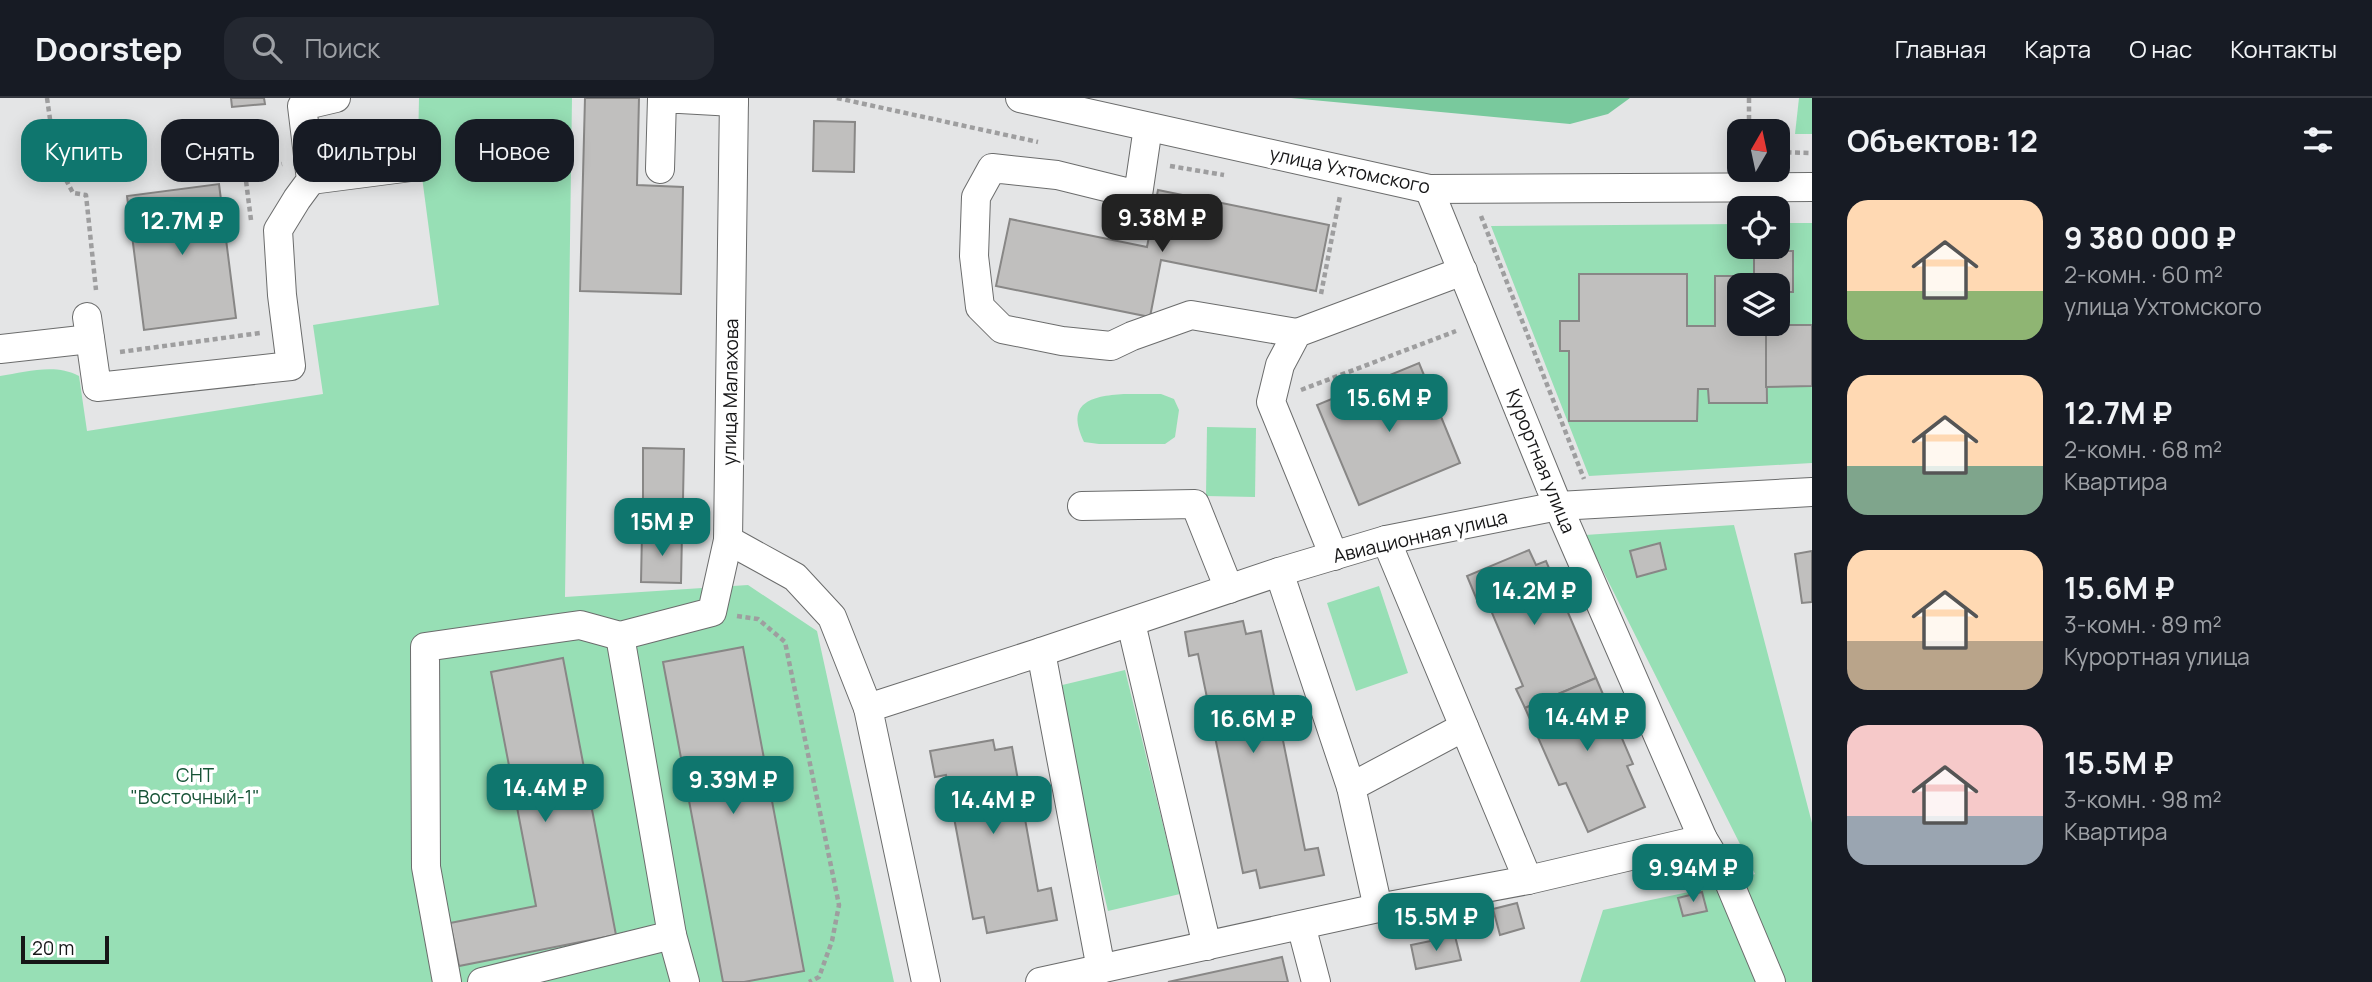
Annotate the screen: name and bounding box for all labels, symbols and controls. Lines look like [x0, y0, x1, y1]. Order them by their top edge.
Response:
search box [224, 17, 714, 80]
text: Doorstep [35, 26, 182, 71]
icon: search [248, 29, 286, 67]
text: Поиск [304, 30, 380, 66]
text: Главная [1895, 32, 1986, 65]
text: Карта [2024, 32, 2091, 65]
text: О нас [2129, 32, 2192, 65]
text: Контакты [2230, 32, 2337, 65]
chip: Купить [21, 119, 147, 182]
chip: Снять [161, 119, 279, 182]
chip: Фильтры [293, 119, 441, 182]
chip: Новое [455, 119, 574, 182]
north arrow [1727, 119, 1790, 182]
map controls [1727, 119, 1790, 336]
text: Объектов: 12 [1847, 120, 2038, 161]
icon: filters [2299, 121, 2337, 159]
street label: улица Ухтомского [1267, 140, 1433, 200]
pin: 9.38M ₽ [1097, 194, 1227, 254]
button: locate [1727, 196, 1790, 259]
pin: 12.7M ₽ [117, 198, 247, 257]
text: 9.38M ₽ [1118, 201, 1206, 233]
text: 12.7M ₽ [140, 204, 224, 236]
text: 9 380 000 ₽ [2064, 217, 2236, 258]
icon: home [1903, 228, 1987, 312]
text: 2-комн. · 60 m² [2064, 258, 2223, 290]
button: layers [1727, 273, 1790, 336]
text: улица Ухтомского [2064, 290, 2262, 322]
street label: улица Малахова [716, 318, 744, 466]
pin: 15.6M ₽ [1324, 374, 1454, 434]
text: 15.6M ₽ [1347, 381, 1431, 413]
street label: Курортная улица [1500, 385, 1582, 537]
text: 12.7M ₽ [2064, 392, 2172, 433]
icon: home [1903, 403, 1987, 487]
text: 2-комн. · 68 m² [2064, 433, 2222, 465]
text: Квартира [2064, 465, 2168, 497]
pin: 15M ₽ [613, 498, 711, 558]
street label: Авиационная улица [1330, 503, 1510, 569]
text: 15M ₽ [630, 505, 694, 537]
text: 15.6M ₽ [2064, 567, 2175, 608]
pin: 14.2M ₽ [1469, 568, 1599, 627]
text: 14.2M ₽ [1492, 574, 1576, 606]
icon: home [1903, 578, 1987, 662]
text: 3-комн. · 89 m² [2064, 608, 2222, 640]
text: Курортная улица [2064, 640, 2250, 672]
pin: 14.4M ₽ [1522, 694, 1652, 753]
pin: 16.6M ₽ [1188, 696, 1318, 755]
text: 14.4M ₽ [1545, 700, 1629, 732]
text: 16.6M ₽ [1210, 702, 1296, 734]
text: 15.5M ₽ [2064, 742, 2174, 783]
icon: home [1903, 753, 1987, 837]
pin: 9.39M ₽ [668, 756, 798, 816]
park label: СНТ "Восточный-1" [130, 762, 260, 810]
text: 9.39M ₽ [689, 763, 777, 795]
pin: 14.4M ₽ [480, 764, 610, 824]
text: 14.4M ₽ [503, 771, 587, 803]
pin: 14.4M ₽ [928, 776, 1058, 836]
text: 14.4M ₽ [951, 783, 1035, 815]
text: 3-комн. · 98 m² [2064, 783, 2222, 815]
text: Квартира [2064, 815, 2168, 847]
pin: 9.94M ₽ [1628, 844, 1758, 904]
text: 9.94M ₽ [1648, 851, 1738, 883]
pin: 15.5M ₽ [1371, 894, 1501, 953]
text: 15.5M ₽ [1394, 900, 1478, 932]
scale bar [21, 933, 108, 965]
text: 20 m [32, 935, 74, 961]

